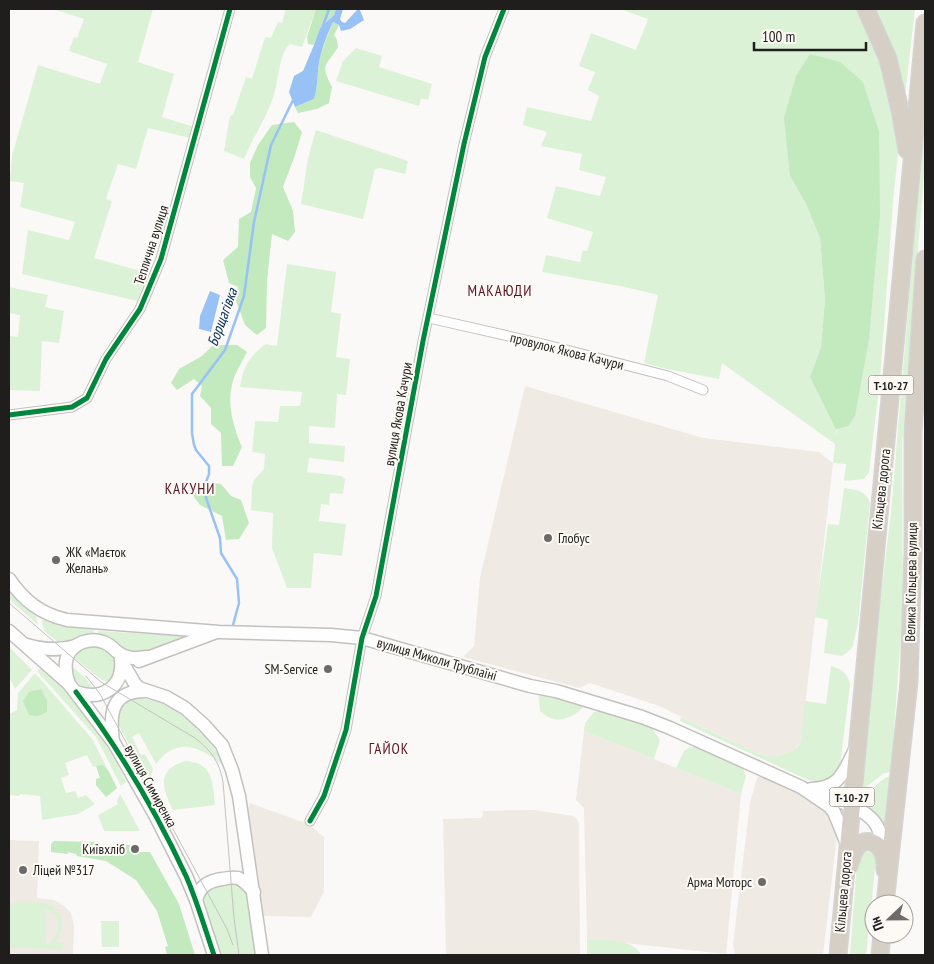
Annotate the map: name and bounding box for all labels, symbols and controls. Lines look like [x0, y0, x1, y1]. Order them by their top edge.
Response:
scale bar [754, 20, 866, 52]
text: 100 m [762, 27, 795, 46]
street label: Теплична вулиця [130, 203, 172, 287]
district label: МАКАЮДИ [468, 281, 532, 300]
water label: Борщагівка [203, 284, 242, 349]
street label: провулок Якова Качури [508, 328, 626, 374]
street label: вулиця Якова Качури [380, 361, 416, 467]
road number: Т-10-27 [868, 376, 914, 394]
street label: Кільцева дорога [868, 448, 894, 530]
district label: КАКУНИ [165, 479, 215, 498]
street label: Велика Кільцева вулиця [901, 522, 921, 642]
place label: Глобус [558, 529, 590, 547]
marker: Глобус [542, 532, 554, 544]
place label: ЖК «Маєток Желань» [65, 543, 127, 577]
marker: ЖК «Маєток Желань» [50, 554, 62, 566]
street label: вулиця Миколи Трублаїні [375, 633, 499, 685]
place label: SM-Service [264, 660, 318, 678]
marker: SM-Service [322, 663, 334, 675]
district label: ГАЙОК [369, 739, 409, 758]
street label: вулиця Симиренка [121, 741, 181, 831]
road number: Т-10-27 [830, 788, 874, 806]
place label: Київхліб [82, 840, 125, 858]
marker: Київхліб [129, 843, 141, 855]
street label: Кільцева дорога [830, 851, 856, 933]
place label: Ліцей №317 [32, 861, 95, 879]
marker: Ліцей №317 [17, 864, 29, 876]
place label: Арма Моторс [687, 873, 752, 891]
marker: Арма Моторс [756, 876, 768, 888]
north arrow [864, 894, 914, 944]
text: Пн [866, 914, 888, 934]

